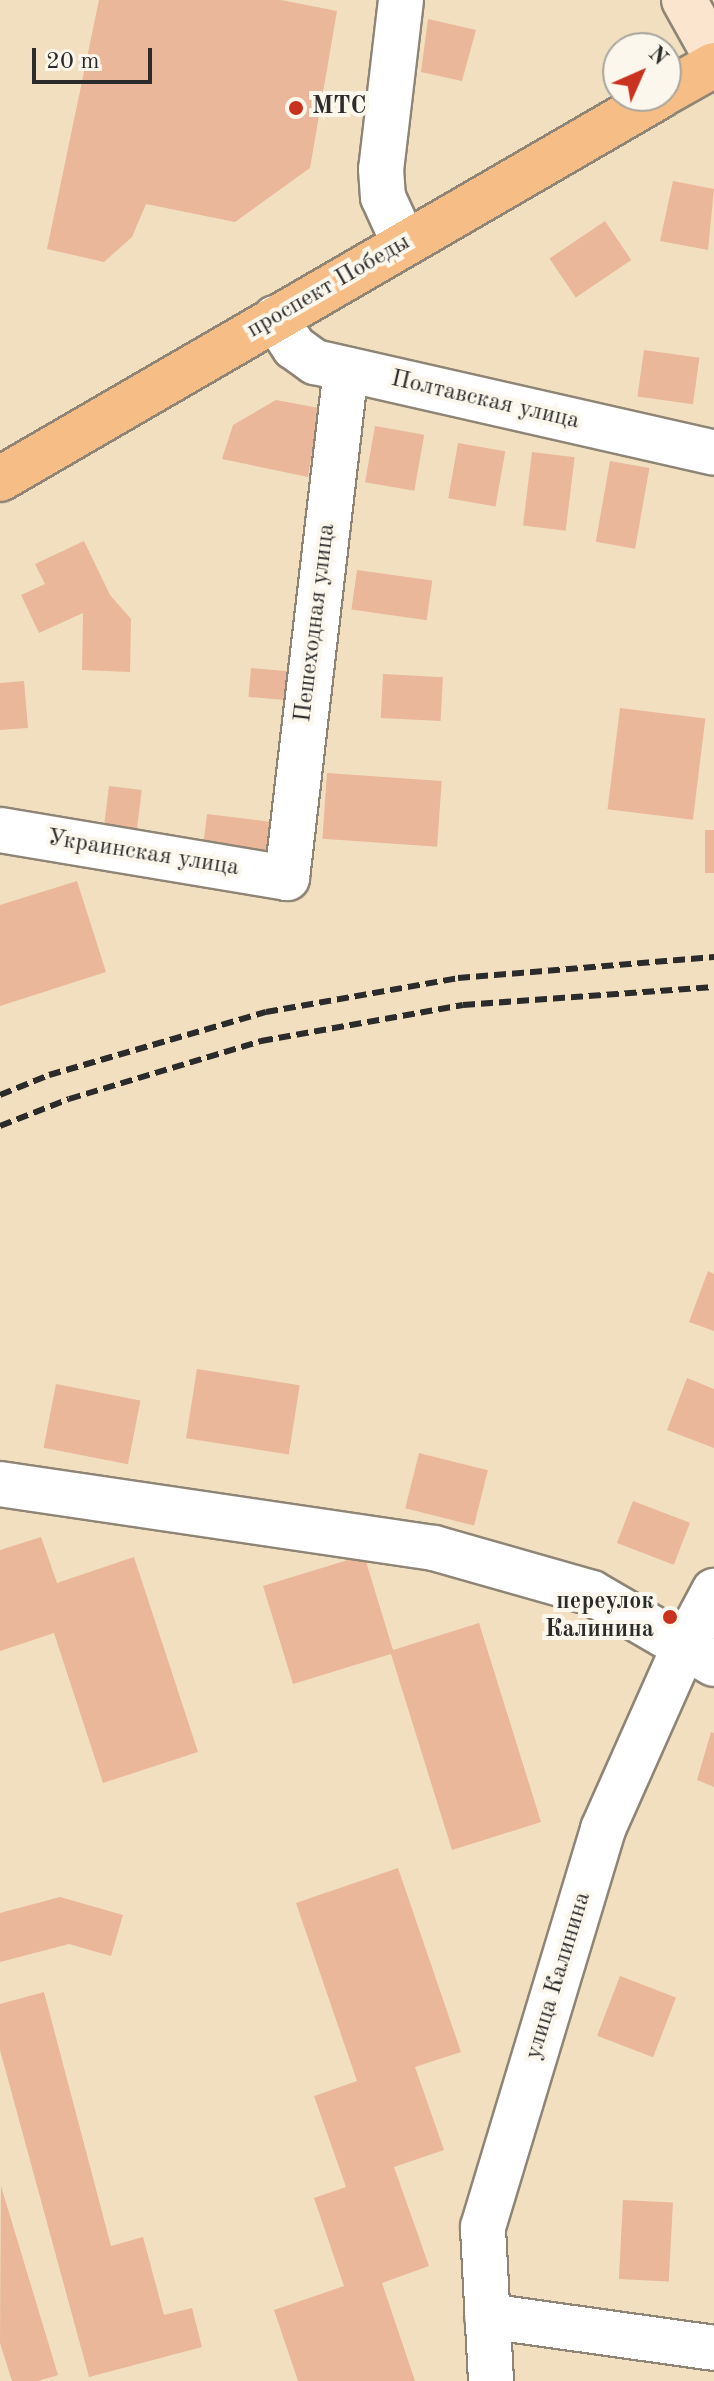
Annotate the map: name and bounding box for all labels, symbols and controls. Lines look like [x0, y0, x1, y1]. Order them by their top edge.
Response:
scale bar [36, 32, 156, 82]
north arrow [602, 32, 682, 112]
text: N [644, 43, 671, 70]
text: 20 m [46, 50, 100, 74]
place label: МТС [312, 94, 366, 122]
marker: МТС [287, 99, 305, 117]
street label: проспект Победы [242, 229, 416, 345]
street label: Полтавская улица [388, 365, 582, 437]
street label: Пешеходная улица [290, 522, 342, 724]
street label: Украинская улица [45, 825, 241, 883]
place label: переулок Калинина [545, 1589, 654, 1645]
marker: переулок Калинина [661, 1608, 679, 1626]
street label: улица Калинина [520, 1889, 598, 2063]

